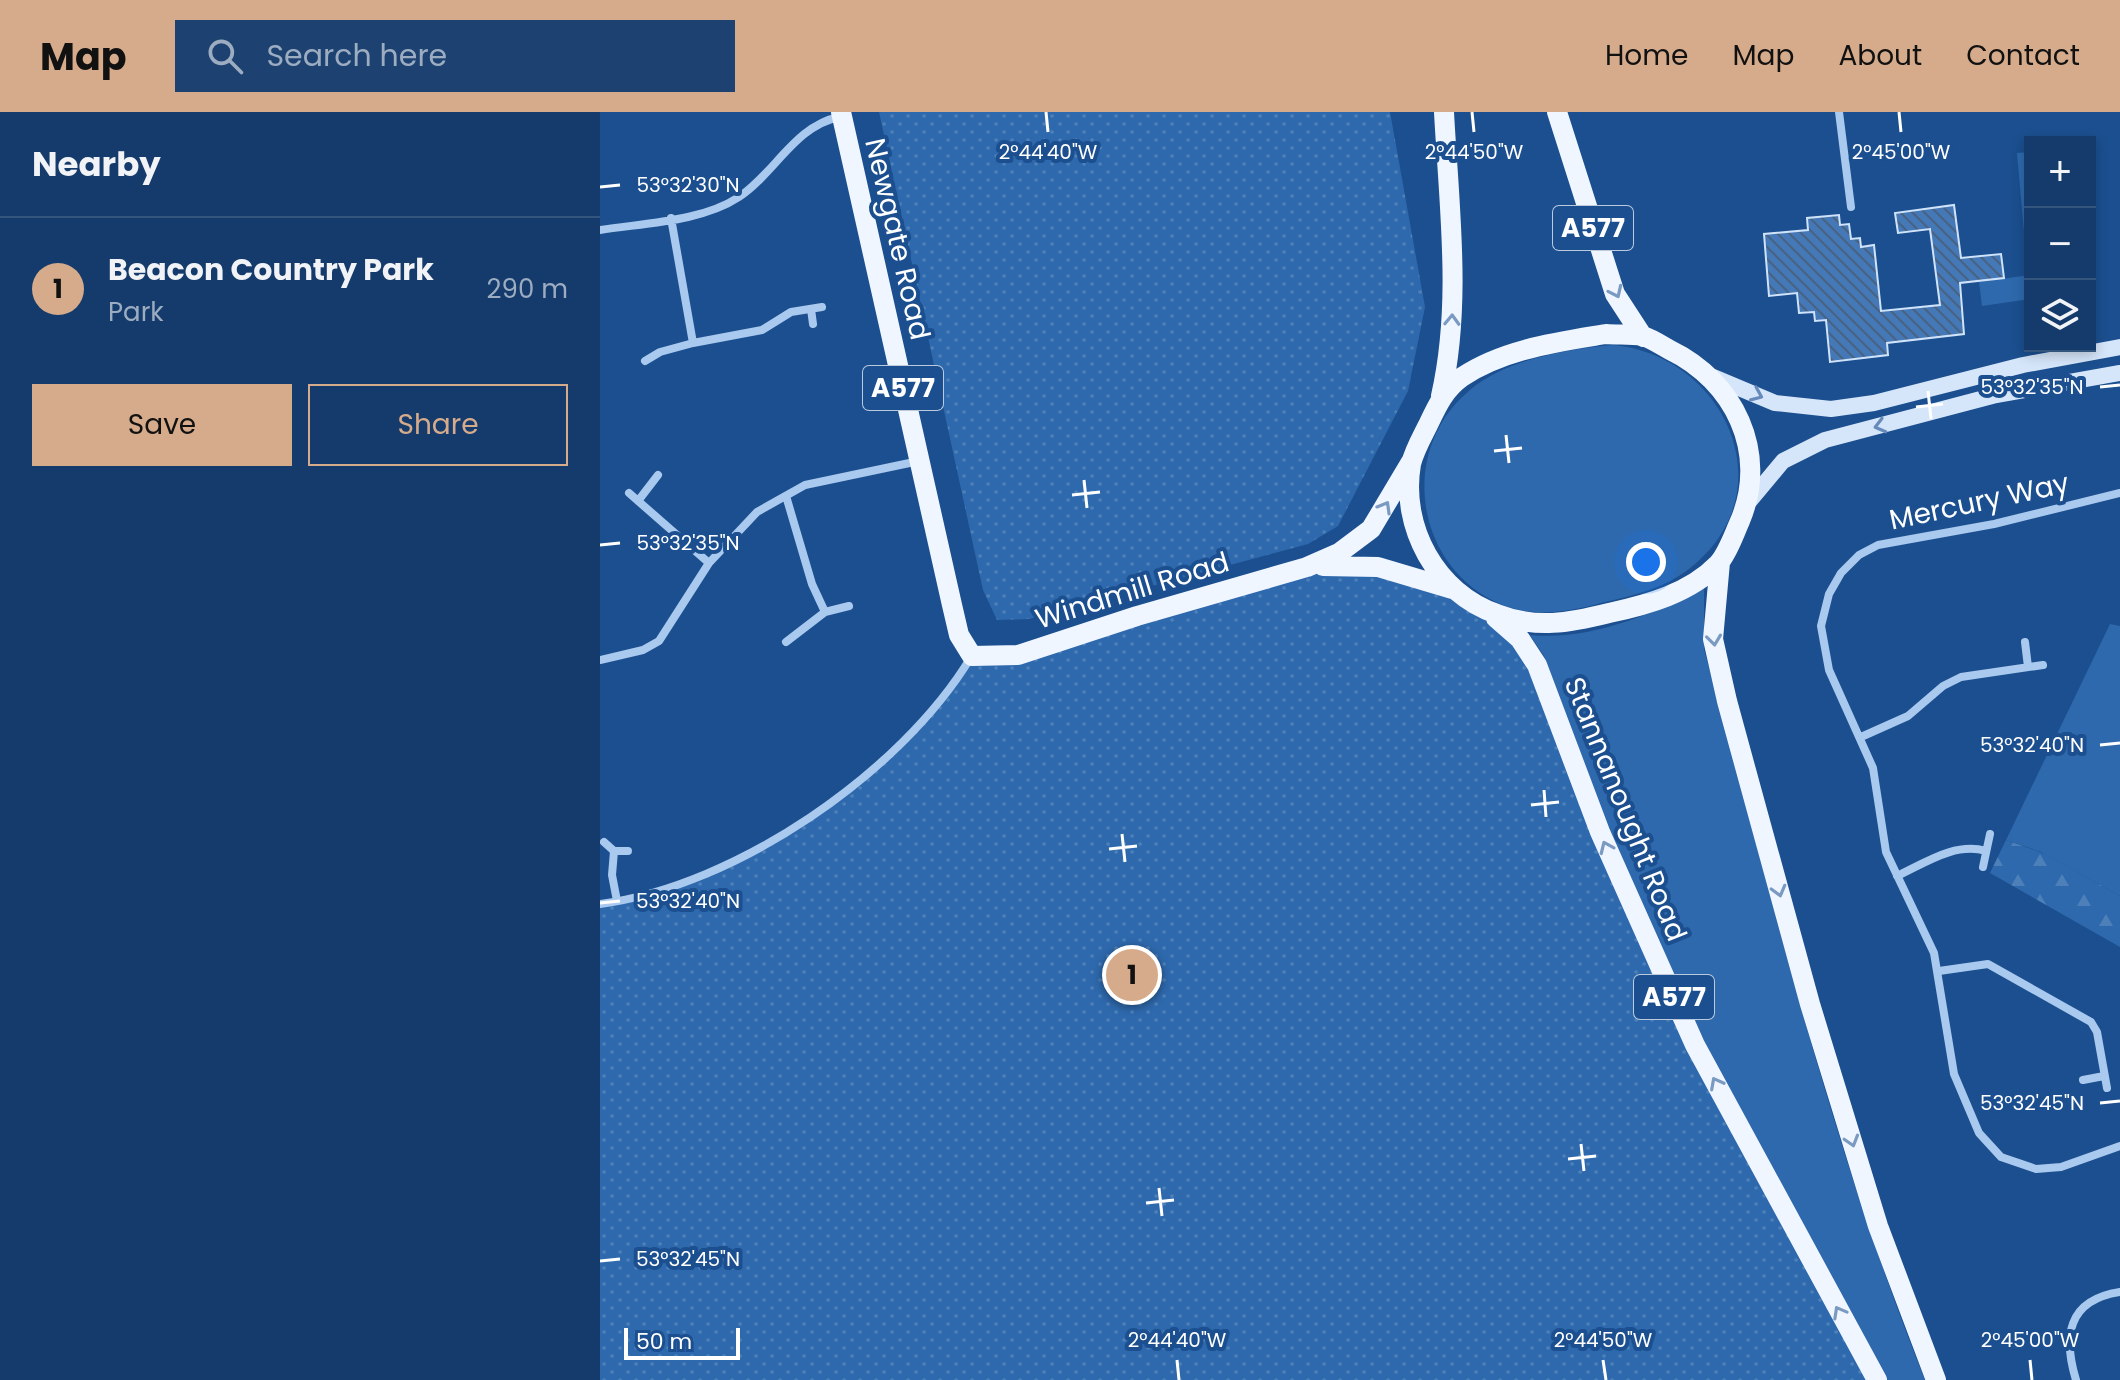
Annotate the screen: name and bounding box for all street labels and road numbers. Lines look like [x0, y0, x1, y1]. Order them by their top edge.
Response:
street label: Newgate Road [855, 135, 940, 344]
road number: A577 [1553, 206, 1633, 250]
road number: A577 [863, 366, 943, 410]
street label: Mercury Way [1886, 463, 2073, 540]
street label: Windmill Road [1030, 542, 1234, 638]
street label: Stannanought Road [1555, 671, 1696, 947]
road number: A577 [1634, 975, 1714, 1019]

